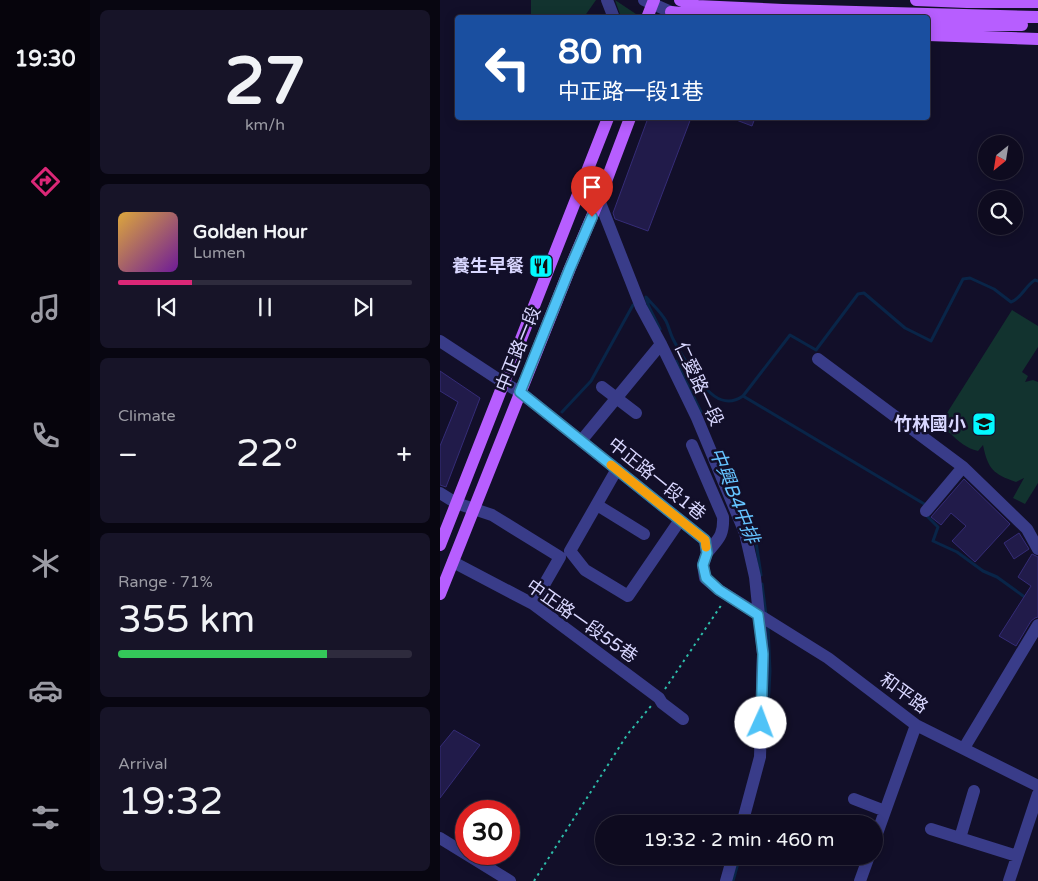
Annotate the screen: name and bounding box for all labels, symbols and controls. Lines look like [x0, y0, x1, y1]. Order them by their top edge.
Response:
text: 80 m [558, 31, 643, 73]
icon: left [475, 35, 540, 100]
text: 27 [224, 43, 306, 122]
text: 19:30 [15, 46, 75, 72]
text: 中正路一段1巷 [558, 79, 704, 105]
text: km/h [245, 115, 285, 135]
north arrow [978, 135, 1022, 180]
map controls [978, 135, 1023, 235]
icon: directions [28, 164, 63, 199]
pin [571, 166, 613, 217]
icon: arrive [578, 173, 606, 201]
button: search [978, 190, 1023, 235]
text: Golden Hour [193, 221, 307, 243]
text: Lumen [193, 243, 245, 263]
restaurant icon: 養生早餐 [528, 253, 554, 279]
place label: 養生早餐 [452, 255, 524, 277]
icon: music [28, 291, 63, 326]
icon: previous [153, 293, 181, 321]
icon: pause [251, 293, 279, 321]
icon: next [349, 293, 377, 321]
street label: 中正路一段 [491, 303, 545, 395]
street label: 仁愛路一段 [670, 339, 728, 429]
text: Climate [118, 406, 176, 426]
school or university icon: 竹林國小 [971, 411, 997, 437]
place label: 竹林國小 [894, 413, 966, 435]
icon: phone [28, 418, 63, 453]
text: 22° [236, 431, 298, 477]
street label: 中正路一段1巷 [604, 433, 710, 525]
text: − [118, 438, 138, 472]
text: + [396, 438, 412, 472]
water label: 中興B4中排 [705, 444, 764, 549]
icon: climate [28, 546, 63, 581]
text: Range · 71% [118, 572, 213, 592]
street label: 中正路一段55巷 [522, 575, 642, 667]
text: 355 km [118, 597, 255, 643]
street label: 和平路 [876, 668, 932, 718]
icon: car [28, 673, 63, 708]
position arrow [734, 696, 786, 748]
text: Arrival [118, 754, 167, 774]
text: 19:32 [118, 779, 223, 825]
icon: filters [28, 800, 63, 835]
speed limit sign: 30 [455, 800, 520, 865]
text: 19:32 · 2 min · 460 m [643, 829, 835, 851]

